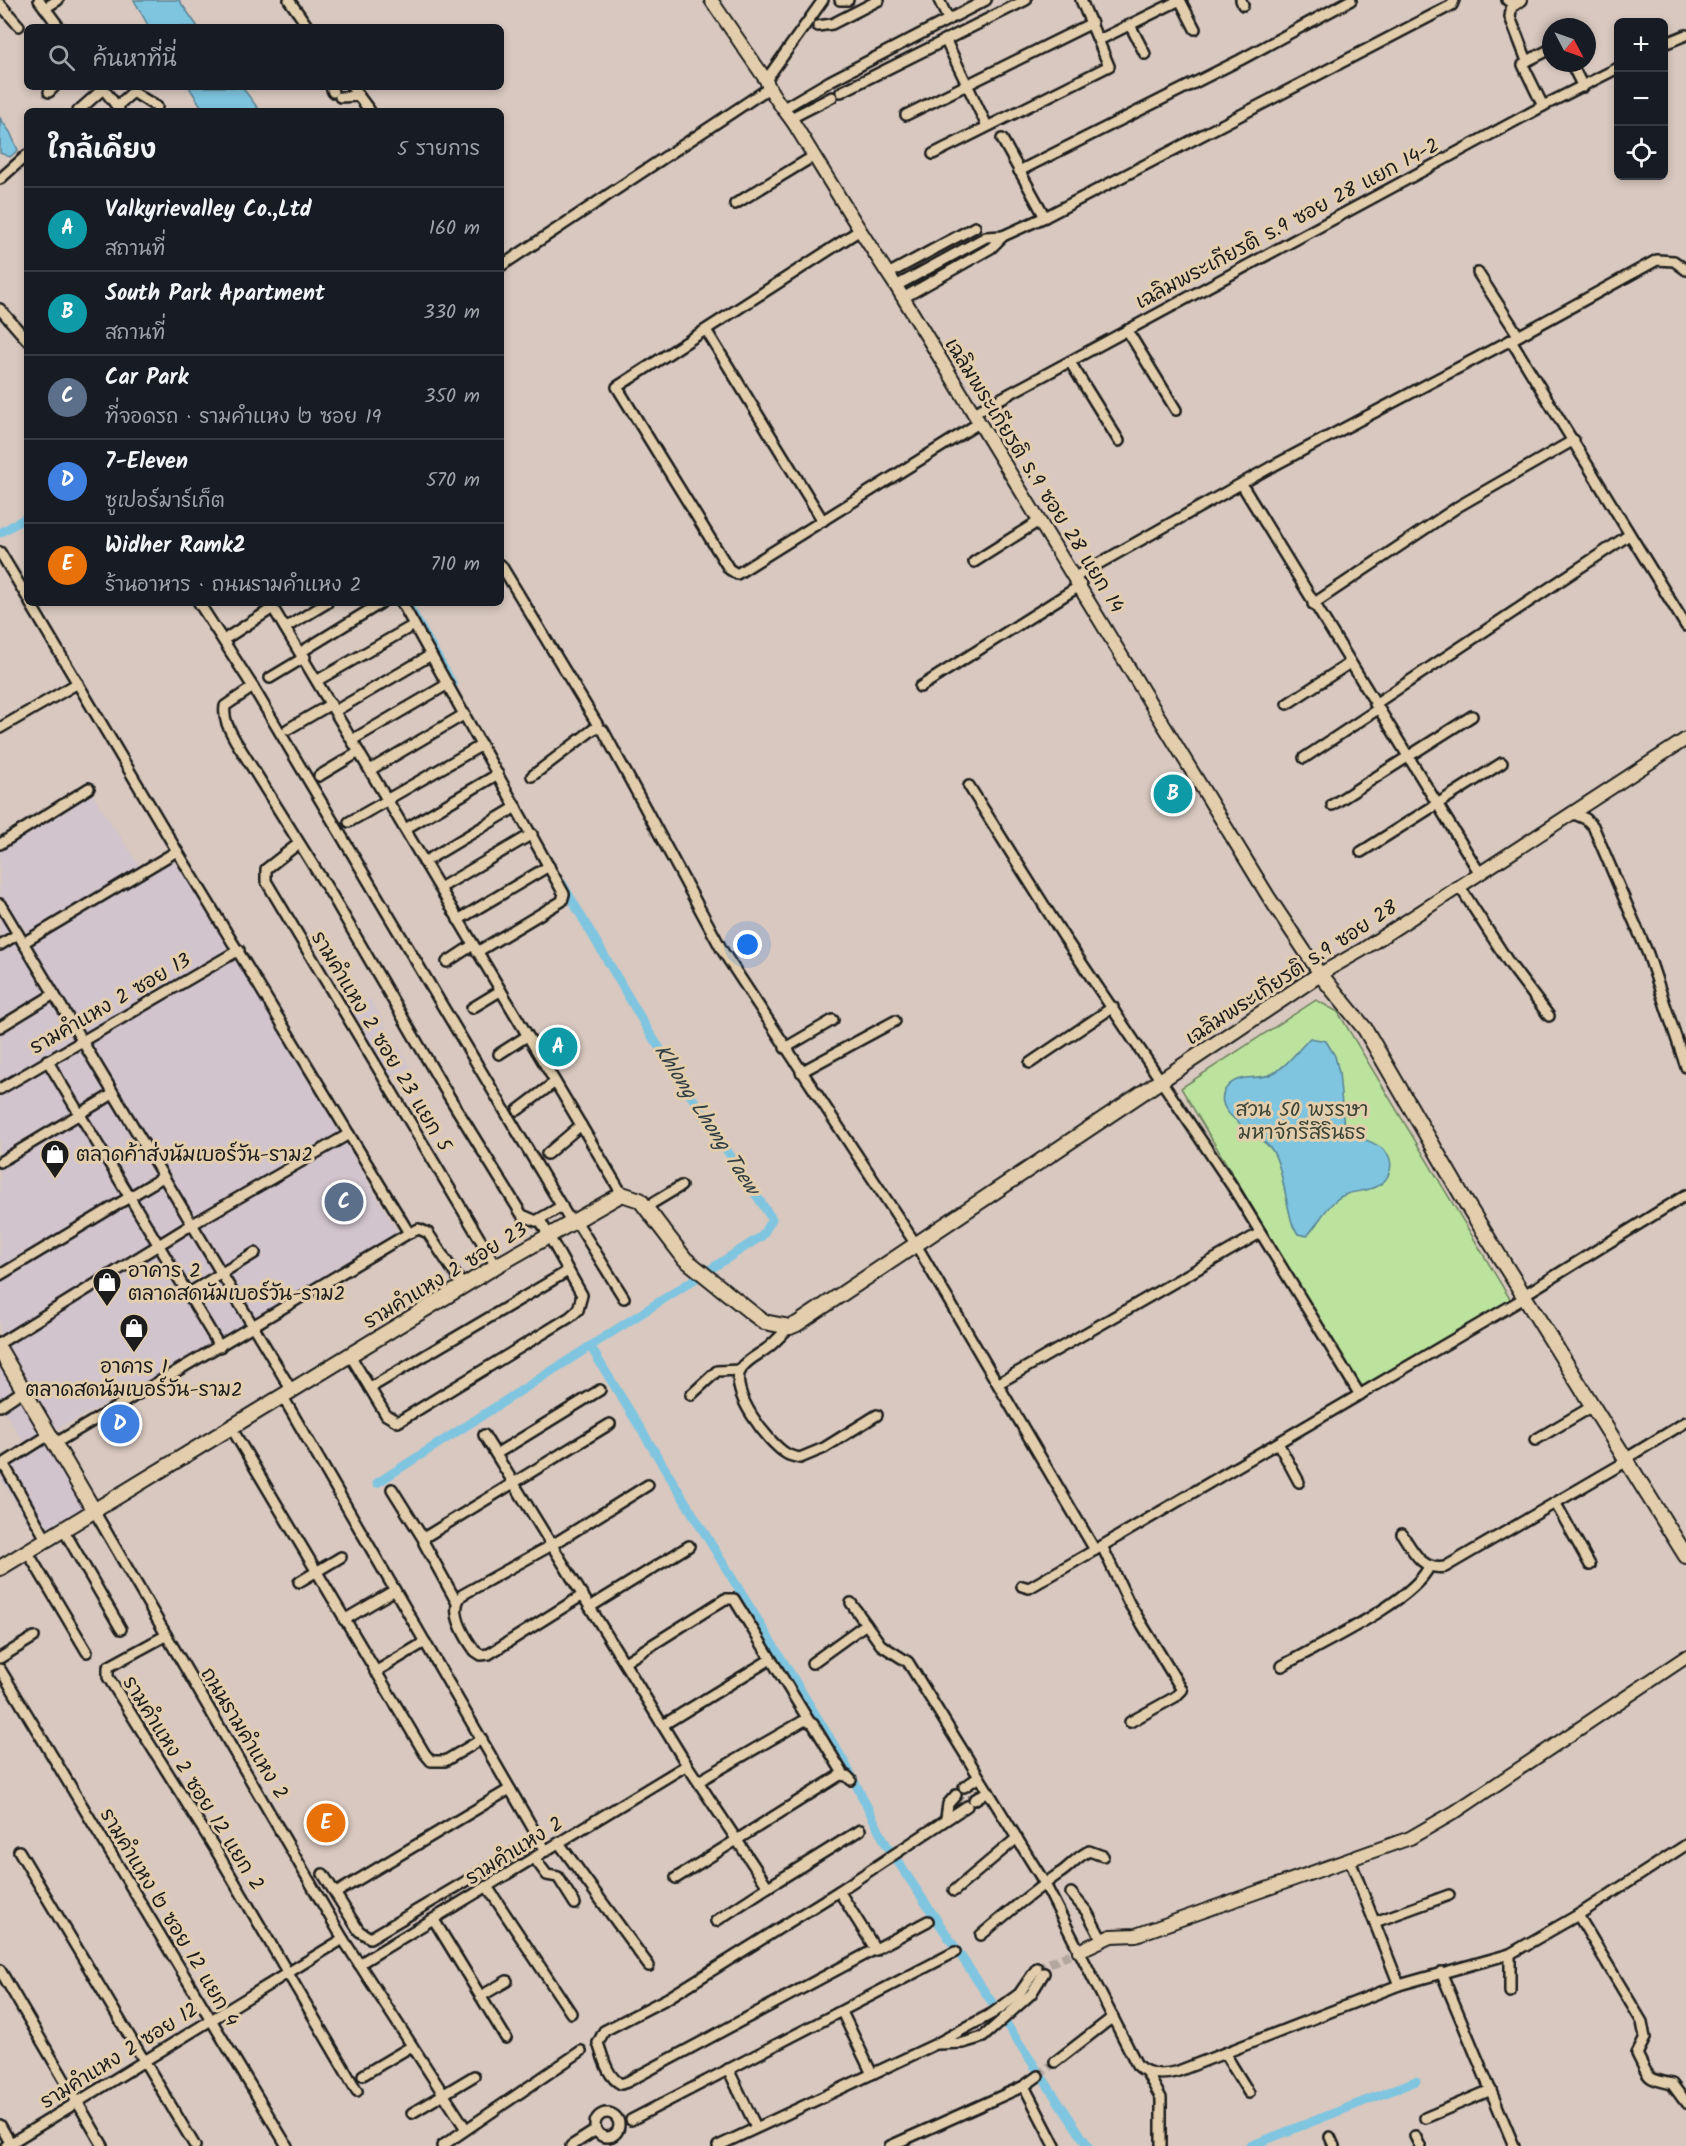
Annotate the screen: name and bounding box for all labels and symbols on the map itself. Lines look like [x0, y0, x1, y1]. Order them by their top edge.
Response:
north arrow [1542, 18, 1596, 72]
street label: เฉลิมพระเกียรติ ร.9 ซอย 28 แยก 14-2 [1130, 131, 1446, 319]
street label: เฉลิมพระเกียรติ ร.9 ซอย 28 แยก 14 [935, 332, 1132, 620]
pin: B [1154, 772, 1192, 816]
street label: เฉลิมพระเกียรติ ร.9 ซอย 28 [1180, 892, 1405, 1054]
street label: รามคำแหง 2 ซอย 23 แยก 5 [302, 926, 460, 1159]
your location [733, 930, 762, 959]
street label: รามคำแหง 2 ซอย 13 [25, 946, 197, 1064]
pin: A [538, 1024, 578, 1070]
water label: Khlong Lhong Taew [644, 1038, 769, 1204]
park label: สวน 50 พรรษา มหาจักรีสิรินธร [1236, 1095, 1369, 1150]
shop icon: ตลาดค้าส่งนัมเบอร์วัน-ราม2 [39, 1138, 71, 1180]
place label: ตลาดค้าส่งนัมเบอร์วัน-ราม2 [76, 1140, 313, 1172]
pin: C [324, 1180, 364, 1224]
street label: รามคำแหง 2 ซอย 23 [358, 1215, 534, 1338]
place label: อาคาร 2 ตลาดสดนัมเบอร์วัน-ราม2 [128, 1256, 345, 1311]
shop icon: อาคาร 2 ตลาดสดนัมเบอร์วัน-ราม2 [91, 1266, 123, 1308]
shop icon: อาคาร 1 ตลาดสดนัมเบอร์วัน-ราม2 [118, 1312, 150, 1354]
place label: อาคาร 1 ตลาดสดนัมเบอร์วัน-ราม2 [25, 1352, 243, 1407]
pin: D [100, 1402, 140, 1446]
street label: ถนนรามคำแหง 2 [191, 1662, 296, 1806]
street label: รามคำแหง 2 ซอย 12 แยก 2 [113, 1670, 272, 1898]
pin: E [306, 1800, 346, 1846]
street label: รามคำแหง ๒ ซอย 12 แยก 4 [90, 1803, 246, 2033]
street label: รามคำแหง 2 [460, 1809, 570, 1894]
street label: รามคำแหง 2 ซอย 12 [35, 1995, 205, 2118]

